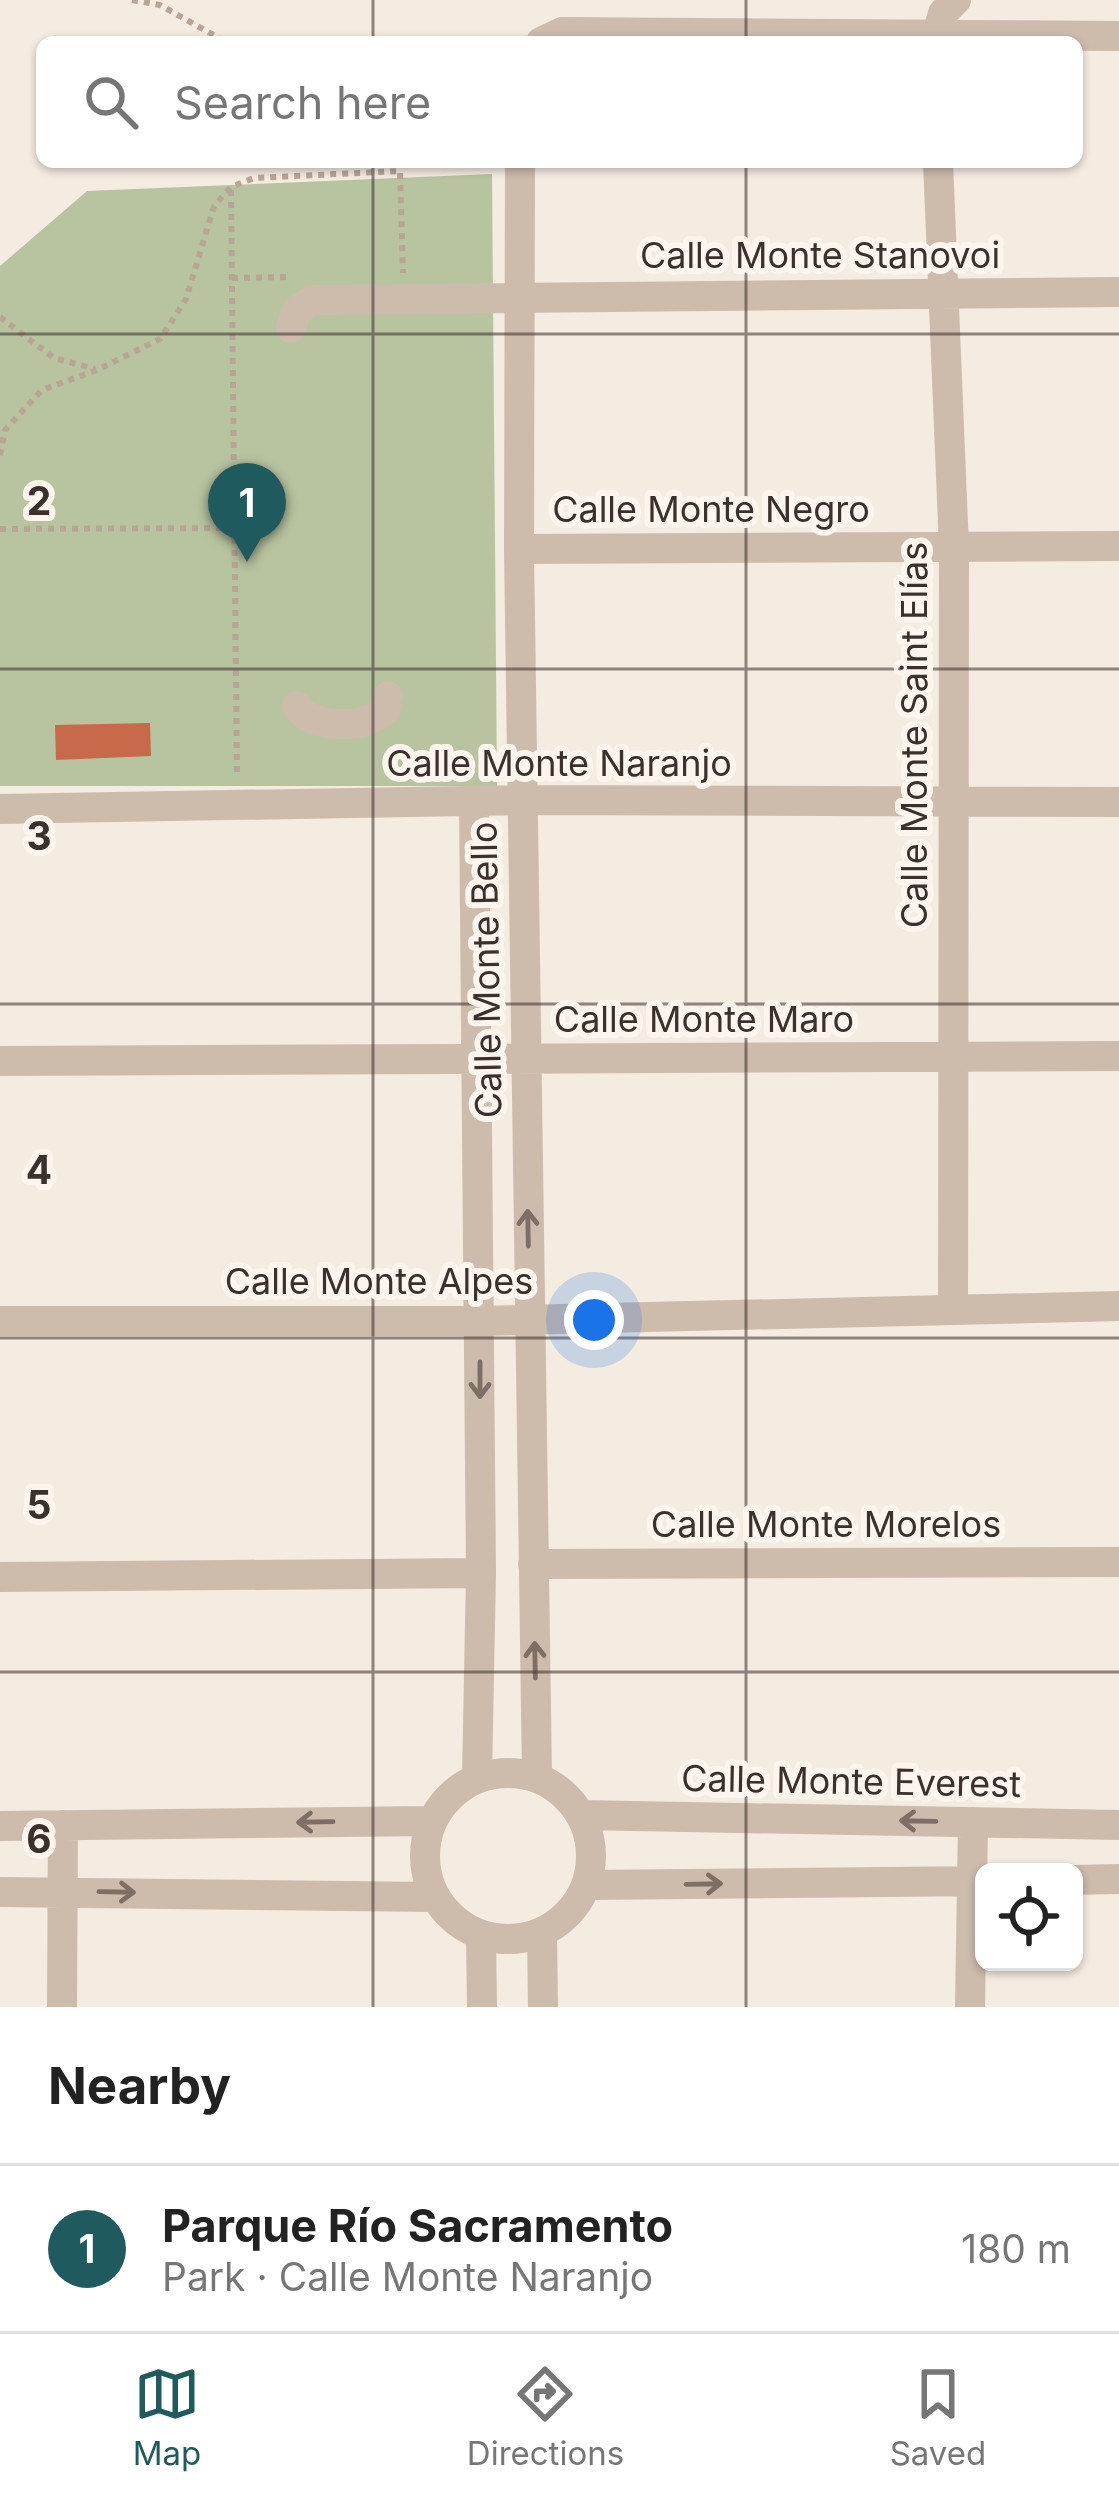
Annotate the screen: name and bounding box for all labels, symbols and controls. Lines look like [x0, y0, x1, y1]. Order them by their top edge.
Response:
search box [36, 36, 1083, 168]
icon: search [78, 69, 144, 135]
text: Search here [174, 75, 431, 130]
street label: Calle Monte Stanovoi [640, 233, 1000, 277]
pin: 1 [208, 463, 286, 562]
text: 2 [27, 477, 51, 524]
street label: Calle Monte Negro [552, 487, 870, 531]
street label: Calle Monte Saint Elías [892, 542, 936, 928]
street label: Calle Monte Naranjo [386, 741, 732, 785]
text: 3 [26, 812, 52, 859]
street label: Calle Monte Bello [461, 821, 511, 1119]
street label: Calle Monte Maro [554, 997, 854, 1041]
text: 4 [26, 1146, 52, 1193]
one-way arrow [516, 1209, 539, 1248]
street label: Calle Monte Alpes [225, 1259, 533, 1303]
your location [564, 1290, 624, 1350]
one-way arrow [469, 1360, 491, 1399]
text: 5 [27, 1481, 51, 1528]
street label: Calle Monte Morelos [651, 1502, 1001, 1546]
one-way arrow [523, 1641, 546, 1680]
street label: Calle Monte Everest [681, 1756, 1022, 1806]
one-way arrow [899, 1809, 938, 1832]
one-way arrow [296, 1811, 335, 1833]
text: 6 [26, 1815, 52, 1862]
map controls [975, 1863, 1083, 1971]
button: locate [975, 1863, 1083, 1971]
one-way arrow [684, 1873, 723, 1895]
one-way arrow [97, 1880, 136, 1903]
text: Nearby [48, 2055, 231, 2116]
text: Parque Río Sacramento [162, 2198, 673, 2253]
text: 1 [79, 2225, 95, 2272]
text: 180 m [961, 2225, 1071, 2272]
text: Park · Calle Monte Naranjo [162, 2253, 653, 2300]
tab: Map [133, 2361, 201, 2473]
tab: Directions [467, 2361, 624, 2473]
tab: Saved [890, 2361, 986, 2473]

